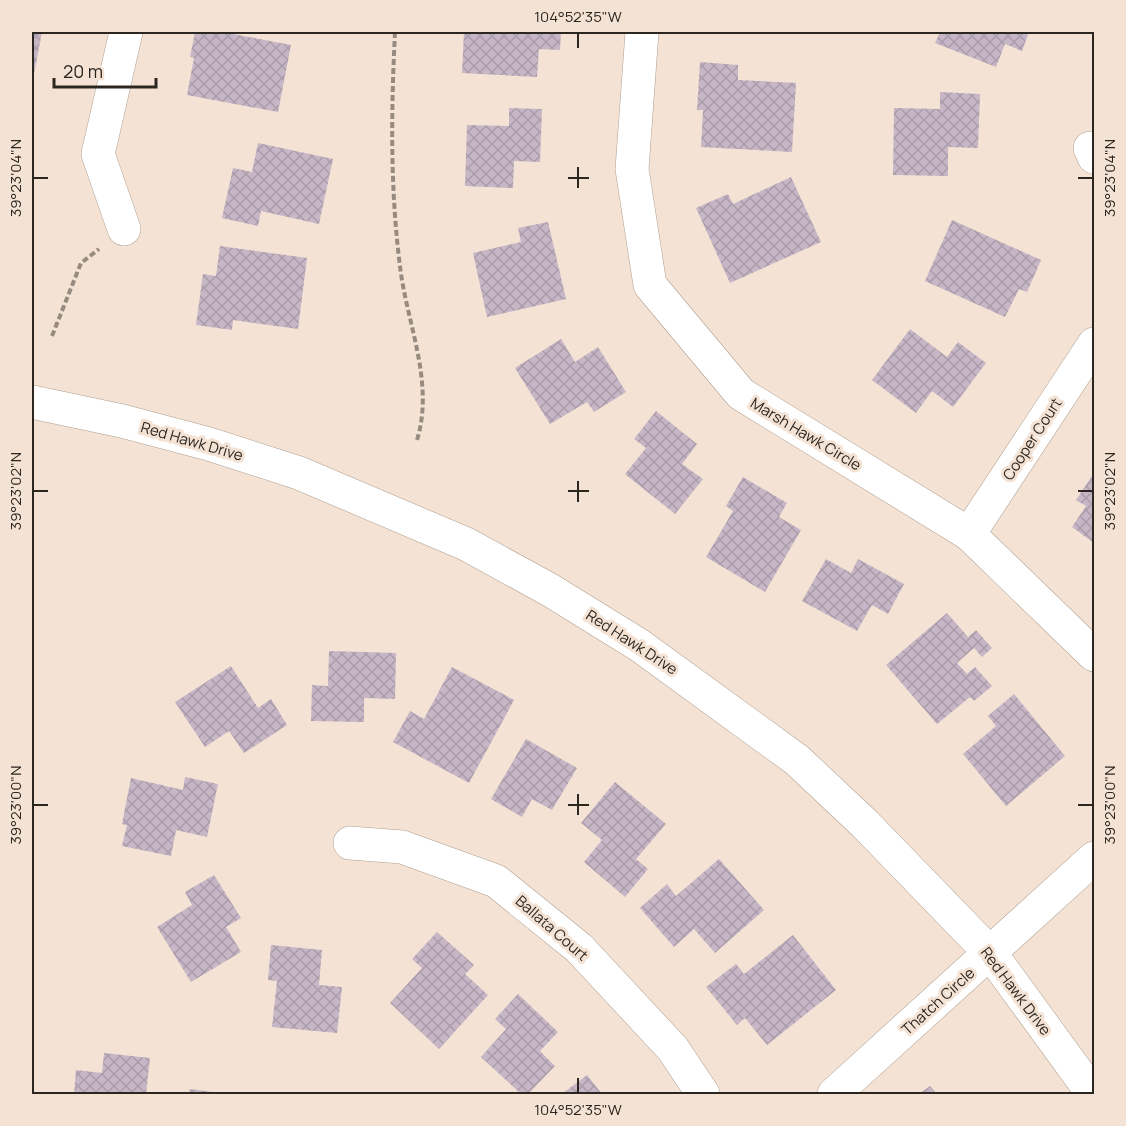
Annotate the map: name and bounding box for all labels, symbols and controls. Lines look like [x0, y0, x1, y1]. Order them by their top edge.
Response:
text: 104°52'35"W [534, 6, 622, 27]
scale bar [54, 51, 156, 89]
text: 20 m [63, 59, 103, 83]
text: 39°23'04"N [5, 139, 26, 217]
text: 39°23'04"N [1099, 139, 1120, 217]
street label: Marsh Hawk Circle [747, 393, 866, 476]
street label: Cooper Court [997, 394, 1067, 484]
street label: Red Hawk Drive [138, 416, 246, 466]
text: 39°23'02"N [5, 452, 26, 530]
text: 39°23'02"N [1099, 452, 1120, 530]
street label: Red Hawk Drive [582, 604, 682, 680]
text: 39°23'00"N [5, 766, 26, 844]
text: 39°23'00"N [1099, 766, 1120, 844]
street label: Ballata Court [511, 891, 593, 965]
street label: Red Hawk Drive [976, 943, 1056, 1040]
street label: Thatch Circle [897, 962, 979, 1040]
text: 104°52'35"W [534, 1099, 622, 1120]

